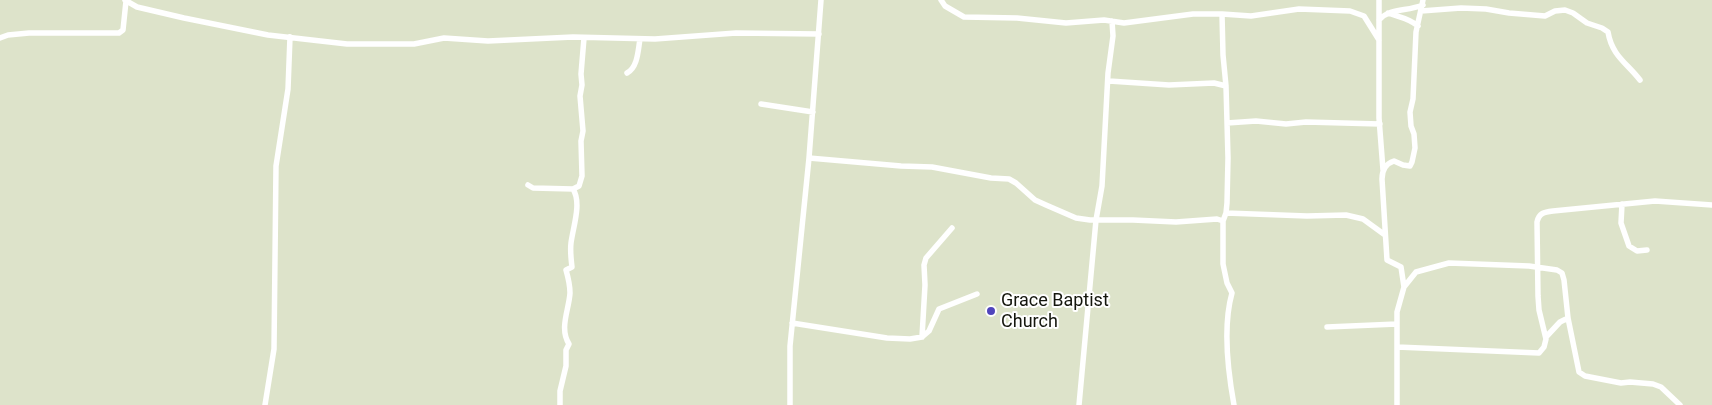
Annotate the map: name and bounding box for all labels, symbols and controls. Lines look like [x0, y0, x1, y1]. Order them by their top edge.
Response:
place label: Grace Baptist Church [1001, 290, 1109, 332]
marker: Grace Baptist Church [985, 305, 997, 317]

